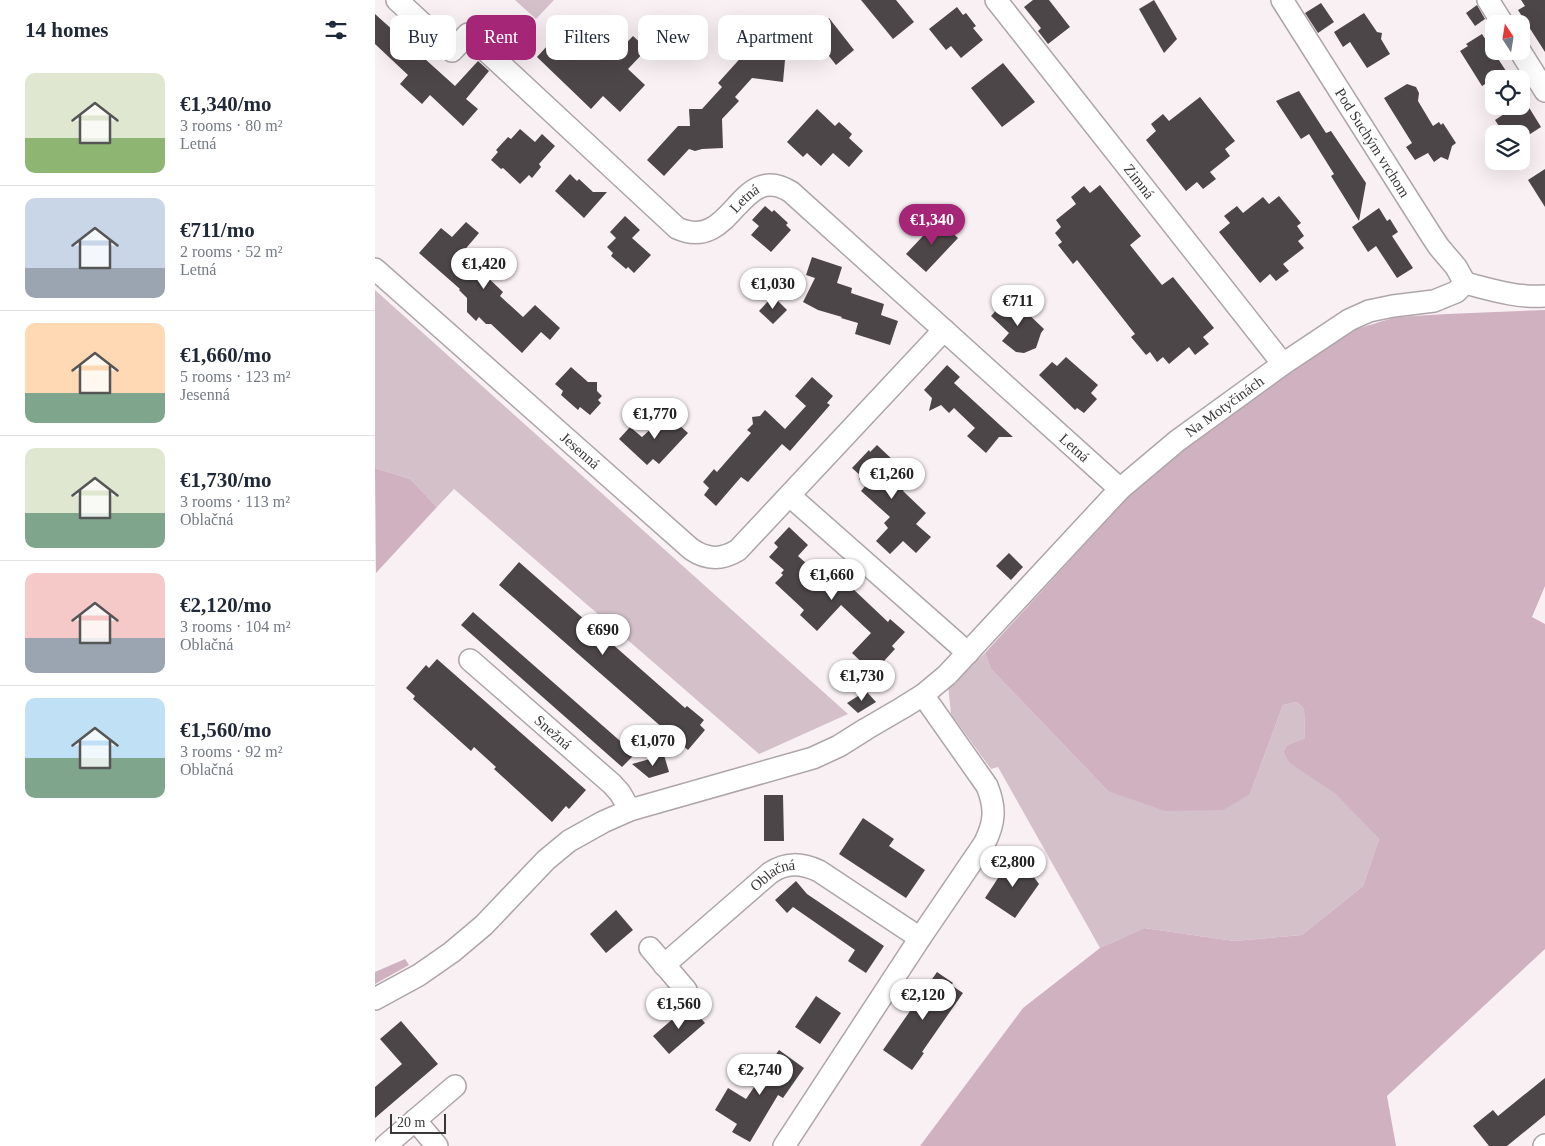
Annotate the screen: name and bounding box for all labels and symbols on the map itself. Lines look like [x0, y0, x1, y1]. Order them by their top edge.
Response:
north arrow [1485, 15, 1530, 60]
street label: Pod Suchým vrchom [1332, 85, 1413, 200]
street label: Zimná [1121, 161, 1158, 202]
street label: Letná [727, 181, 762, 216]
pin: €1,340 [891, 204, 973, 246]
pin: €1,420 [443, 248, 525, 290]
pin: €1,030 [732, 268, 814, 310]
pin: €711 [988, 284, 1048, 327]
street label: Na Motyčinách [1182, 372, 1267, 440]
pin: €1,770 [614, 398, 696, 440]
street label: Jesenná [557, 429, 603, 472]
street label: Letná [1056, 430, 1093, 465]
pin: €1,260 [851, 458, 933, 500]
pin: €1,660 [791, 558, 873, 601]
pin: €690 [573, 614, 633, 656]
pin: €1,730 [821, 660, 903, 702]
street label: Snežná [531, 712, 575, 753]
pin: €1,070 [612, 724, 694, 767]
pin: €2,800 [972, 846, 1054, 888]
street label: Oblačná [747, 857, 796, 894]
pin: €2,120 [882, 978, 964, 1021]
pin: €1,560 [638, 988, 720, 1030]
pin: €2,740 [719, 1054, 801, 1096]
scale bar [390, 1111, 446, 1134]

